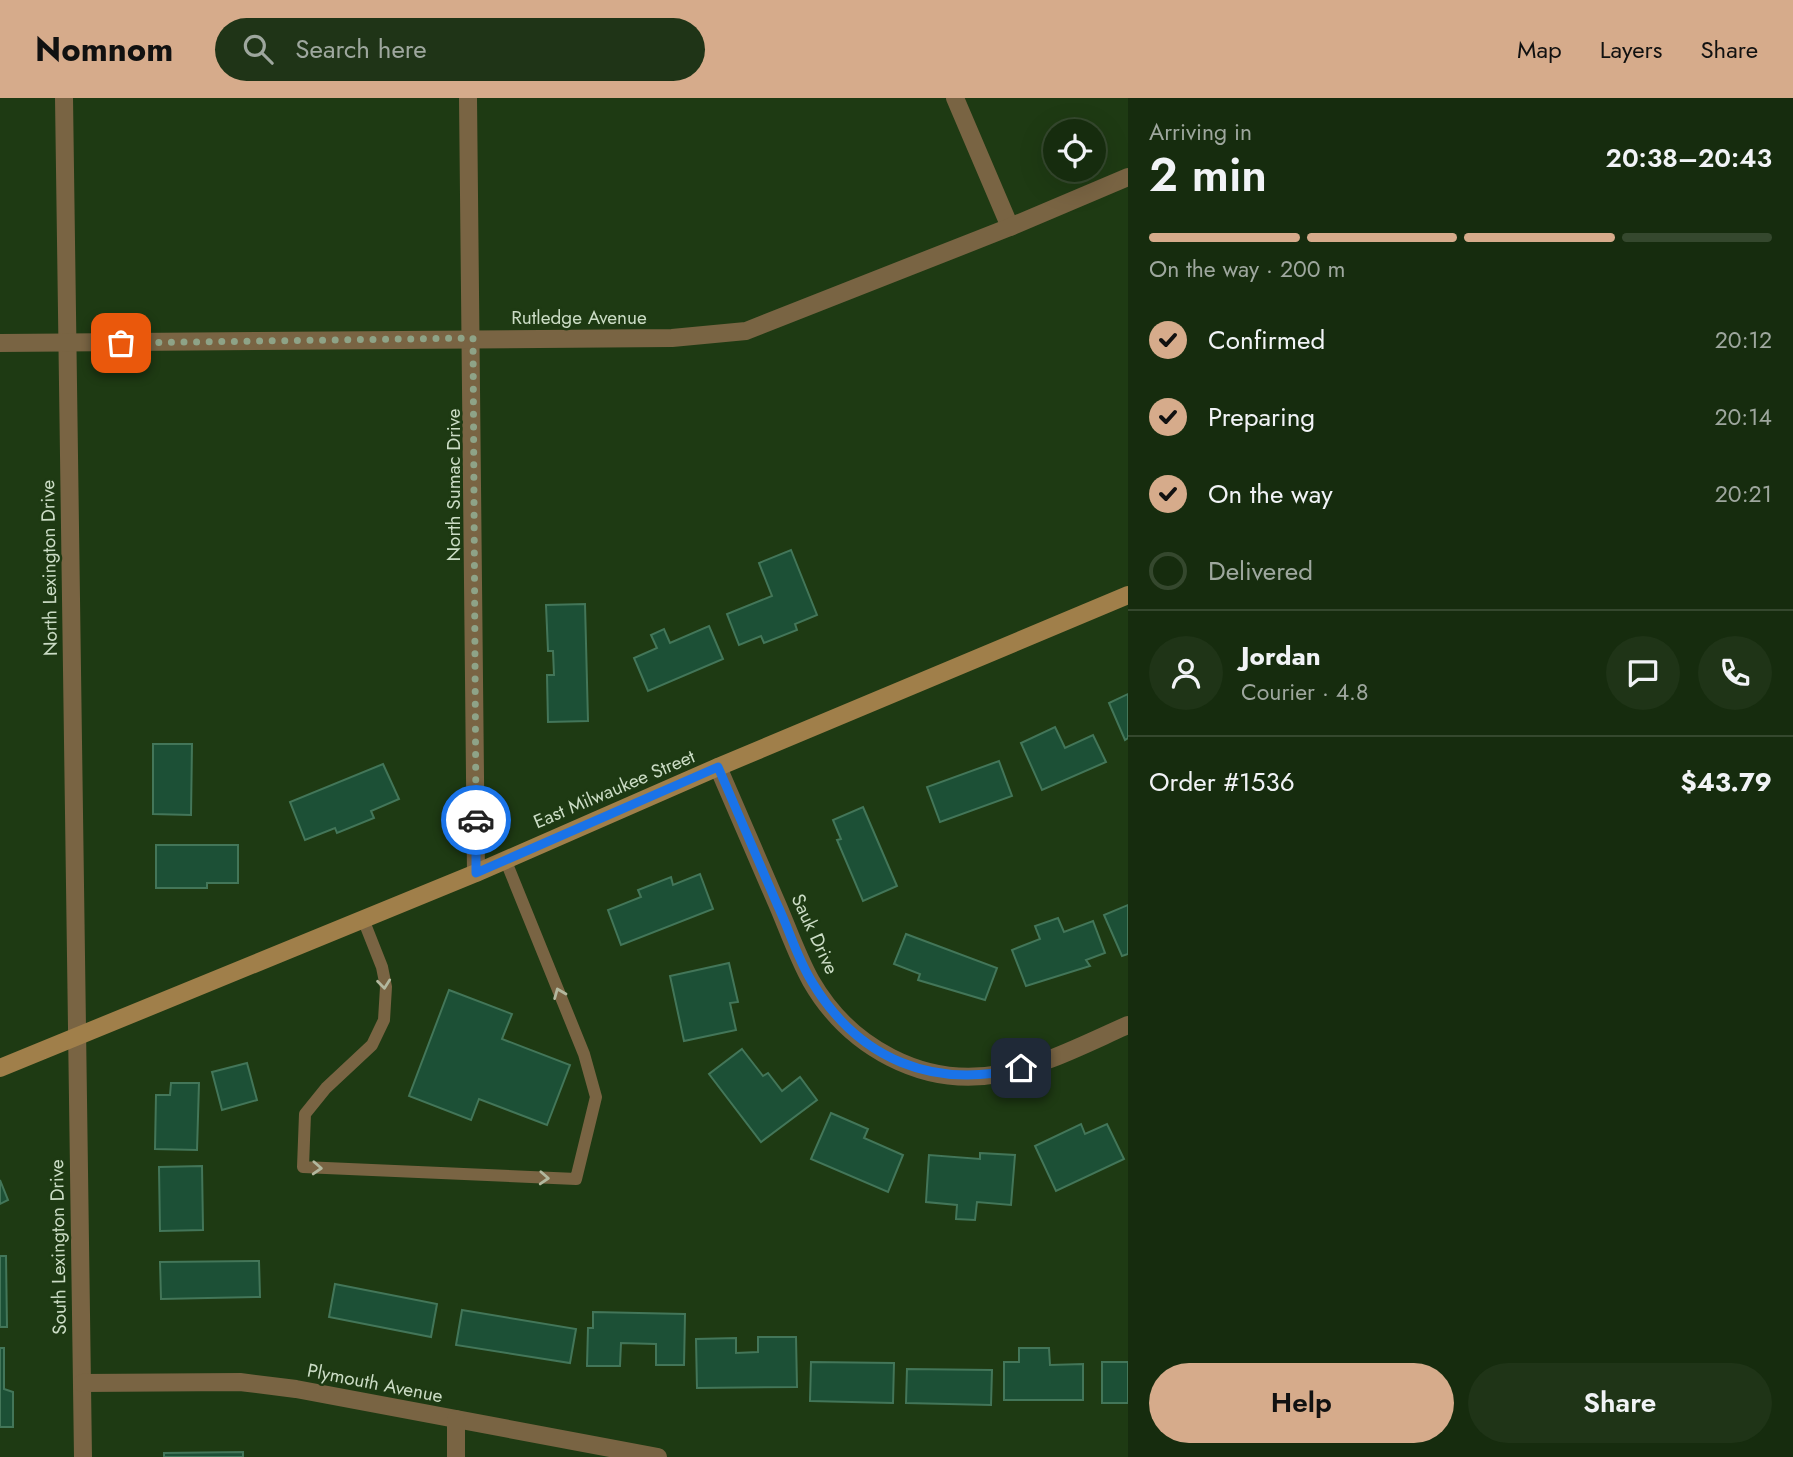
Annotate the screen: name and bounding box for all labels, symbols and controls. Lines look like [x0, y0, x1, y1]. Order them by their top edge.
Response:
search box [215, 18, 705, 81]
text: Nomnom [35, 26, 173, 73]
icon: search [239, 30, 277, 68]
text: Search here [295, 30, 427, 68]
text: Map [1517, 32, 1562, 67]
text: Layers [1600, 32, 1662, 67]
text: Share [1700, 32, 1758, 67]
text: Arriving in [1149, 115, 1252, 149]
map controls [1043, 119, 1106, 182]
button: locate [1043, 119, 1106, 182]
text: 20:38–20:43 [1606, 139, 1772, 177]
text: 2 min [1149, 142, 1267, 208]
text: On the way · 200 m [1149, 252, 1345, 286]
street label: Rutledge Avenue [511, 304, 647, 331]
pin [91, 313, 151, 373]
icon: check [1149, 321, 1187, 359]
text: Confirmed [1208, 321, 1325, 359]
text: 20:12 [1715, 323, 1772, 357]
icon: bag [102, 324, 140, 362]
icon: check [1149, 398, 1187, 436]
text: Preparing [1208, 398, 1315, 436]
text: 20:14 [1714, 400, 1772, 434]
street label: North Sumac Drive [440, 408, 467, 562]
icon: check [1149, 475, 1187, 513]
text: On the way [1208, 475, 1333, 513]
text: 20:21 [1715, 477, 1772, 511]
street label: North Lexington Drive [34, 479, 64, 656]
text: Delivered [1208, 552, 1313, 590]
button: person [1149, 636, 1223, 710]
button: chat [1606, 636, 1680, 710]
button: phone [1698, 636, 1772, 710]
text: Jordan [1241, 637, 1321, 675]
text: Courier · 4.8 [1241, 675, 1369, 709]
street label: East Milwaukee Street [529, 743, 699, 835]
text: Order #1536 [1149, 763, 1295, 801]
text: $43.79 [1680, 763, 1772, 801]
courier [441, 785, 511, 855]
icon: car [457, 801, 495, 839]
street label: Sauk Drive [785, 889, 845, 979]
one-way arrow [376, 979, 391, 990]
one-way arrow [554, 987, 568, 999]
pin [991, 1038, 1051, 1098]
icon: home [1002, 1049, 1040, 1087]
street label: South Lexington Drive [43, 1159, 73, 1335]
one-way arrow [312, 1160, 323, 1175]
one-way arrow [539, 1170, 550, 1185]
street label: Plymouth Avenue [305, 1357, 445, 1409]
button: Help [1149, 1363, 1454, 1443]
button: Share [1468, 1363, 1772, 1443]

